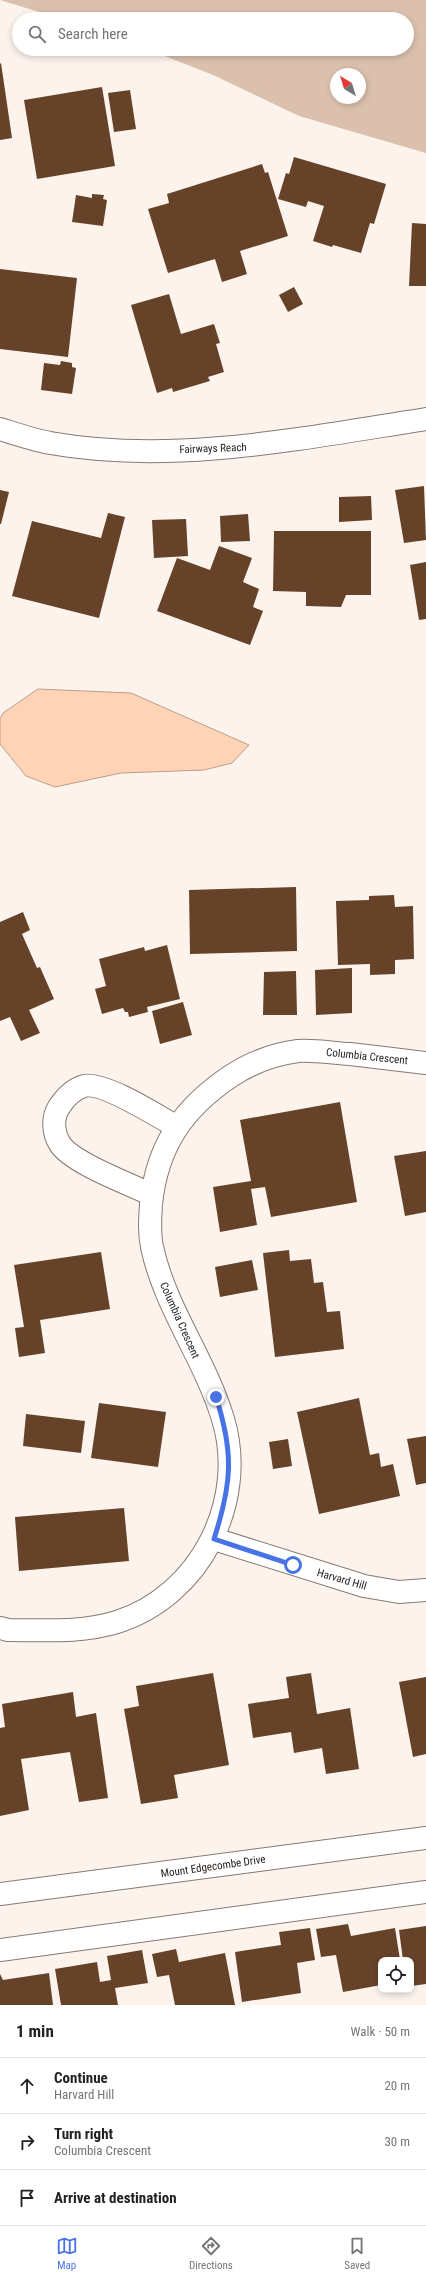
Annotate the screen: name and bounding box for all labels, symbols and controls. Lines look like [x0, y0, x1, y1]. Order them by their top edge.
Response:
search box [12, 12, 414, 56]
icon: search [26, 23, 48, 45]
text: Search here [58, 25, 128, 43]
north arrow [330, 68, 366, 104]
street label: Fairways Reach [179, 441, 247, 456]
street label: Columbia Crescent [325, 1046, 408, 1067]
street label: Columbia Crescent [157, 1280, 202, 1360]
route end [207, 1388, 225, 1406]
route start [284, 1556, 302, 1574]
street label: Harvard Hill [316, 1566, 368, 1593]
street label: Mount Edgecombe Drive [160, 1853, 266, 1880]
map controls [378, 1957, 414, 1993]
button: locate [378, 1957, 414, 1993]
text: 1 min [16, 2021, 54, 2041]
text: Walk · 50 m [350, 2024, 410, 2039]
text: Continue [54, 2069, 108, 2087]
icon: ahead [16, 2075, 38, 2097]
text: 20 m [384, 2078, 410, 2093]
text: Harvard Hill [54, 2087, 114, 2102]
text: Turn right [54, 2125, 113, 2143]
icon: right [16, 2131, 38, 2153]
text: 30 m [384, 2134, 410, 2149]
text: Columbia Crescent [54, 2143, 151, 2158]
icon: arrive [16, 2187, 38, 2209]
text: Arrive at destination [54, 2189, 177, 2207]
tab: Map [56, 2235, 78, 2272]
tab: Directions [189, 2235, 233, 2272]
tab: Saved [344, 2235, 370, 2272]

